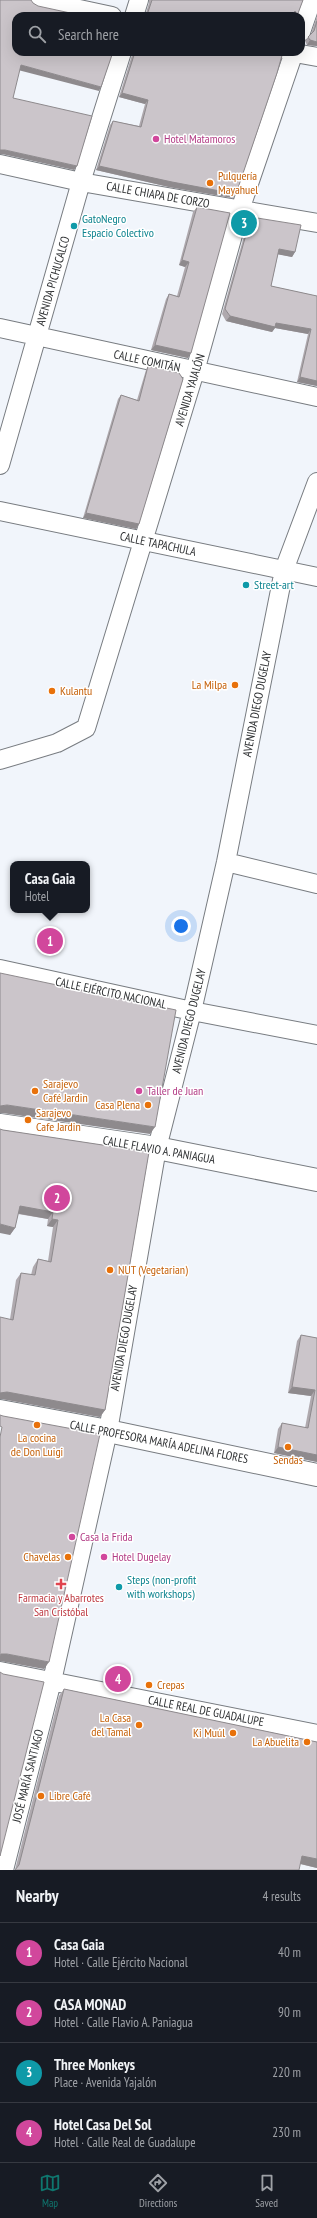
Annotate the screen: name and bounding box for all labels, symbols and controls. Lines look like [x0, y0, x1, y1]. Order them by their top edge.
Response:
search box [12, 12, 305, 56]
icon: search [26, 23, 48, 45]
text: Search here [58, 25, 119, 44]
place label: Hotel Matamoros [164, 131, 235, 146]
marker: Hotel Matamoros [151, 134, 161, 144]
place label: Pulquería Mayahuel [218, 168, 258, 197]
street label: CALLE CHIAPA DE CORZO [105, 178, 211, 211]
marker: Pulquería Mayahuel [205, 178, 215, 188]
pin: 3 [231, 208, 257, 238]
place label: GatoNegro Espacio Colectivo [82, 211, 154, 240]
marker: GatoNegro Espacio Colectivo [69, 221, 79, 231]
street label: AVENIDA PICHUCALCO [33, 234, 73, 327]
street label: CALLE COMITÁN [112, 346, 182, 375]
street label: AVENIDA YAJALÓN [171, 352, 208, 428]
street label: CALLE TAPACHULA [119, 528, 198, 559]
place label: Street-art [254, 577, 294, 592]
marker: Street-art [241, 580, 251, 590]
street label: AVENIDA DIEGO DUGELAY [239, 649, 274, 758]
place label: La Milpa [192, 677, 227, 692]
marker: La Milpa [230, 680, 240, 690]
place label: Kulantu [60, 683, 92, 698]
marker: Kulantu [47, 686, 57, 696]
popup [10, 861, 90, 913]
text: Casa Gaia [25, 869, 75, 888]
text: Hotel [25, 888, 49, 905]
your location [171, 916, 191, 936]
pin: 1 [37, 926, 63, 956]
street label: AVENIDA DIEGO DUGELAY [168, 966, 209, 1075]
street label: CALLE EJÉRCITO NACIONAL [54, 973, 168, 1012]
place label: Sarajevo Café Jardin [43, 1076, 88, 1105]
place label: Taller de Juan [147, 1083, 203, 1098]
marker: Sarajevo Café Jardin [30, 1086, 40, 1096]
marker: Taller de Juan [134, 1086, 144, 1096]
place label: Casa Plena [95, 1097, 140, 1112]
marker: Casa Plena [143, 1100, 153, 1110]
place label: Sarajevo Cafe Jardin [36, 1105, 81, 1134]
marker: Sarajevo Cafe Jardin [23, 1115, 33, 1125]
street label: CALLE FLAVIO A. PANIAGUA [102, 1132, 217, 1167]
pin: 2 [44, 1183, 70, 1213]
place label: NUT (Vegetarian) [118, 1262, 188, 1277]
marker: NUT (Vegetarian) [105, 1265, 115, 1275]
street label: AVENIDA DIEGO DUGELAY [107, 1283, 140, 1392]
street label: CALLE PROFESORA MARÍA ADELINA FLORES [69, 1417, 250, 1466]
marker: La cocina de Don Luigi [32, 1420, 42, 1430]
place label: La cocina de Don Luigi [11, 1430, 63, 1459]
marker: Sendas [283, 1442, 293, 1452]
place label: Sendas [273, 1452, 303, 1467]
place label: Casa la Frida [80, 1529, 133, 1544]
marker: Casa la Frida [67, 1532, 77, 1542]
place label: Chavelas [23, 1549, 60, 1564]
place label: Hotel Dugelay [112, 1549, 171, 1564]
marker: Chavelas [63, 1552, 73, 1562]
marker: Hotel Dugelay [99, 1552, 109, 1562]
place label: Steps (non-profit with workshops) [127, 1572, 197, 1601]
marker: Farmacia y Abarrotes San Cristóbal [56, 1579, 66, 1589]
marker: Steps (non-profit with workshops) [114, 1582, 124, 1592]
place label: Farmacia y Abarrotes San Cristóbal [18, 1590, 104, 1619]
pin: 4 [105, 1664, 131, 1694]
place label: Crepas [157, 1677, 185, 1692]
marker: Crepas [144, 1680, 154, 1690]
street label: CALLE REAL DE GUADALUPE [147, 1692, 265, 1729]
place label: La Casa del Tamal [91, 1710, 131, 1739]
marker: La Casa del Tamal [134, 1720, 144, 1730]
place label: Ki Muúl [193, 1725, 225, 1740]
street label: JOSÉ MARÍA SANTIAGO [8, 1727, 46, 1825]
marker: Ki Muúl [228, 1728, 238, 1738]
place label: La Abuelita [253, 1734, 299, 1749]
marker: La Abuelita [302, 1737, 312, 1747]
place label: Libre Café [49, 1788, 91, 1803]
marker: Libre Café [36, 1791, 46, 1801]
text: Nearby [16, 1885, 59, 1907]
text: 4 results [262, 1888, 301, 1905]
text: Casa Gaia [54, 1935, 105, 1954]
text: 1 [26, 1944, 32, 1961]
text: 40 m [278, 1944, 301, 1961]
text: Hotel · Calle Ejército Nacional [54, 1954, 188, 1971]
text: CASA MONAD [54, 1995, 126, 2014]
text: 2 [26, 2004, 32, 2021]
text: 90 m [278, 2004, 301, 2021]
text: Hotel · Calle Flavio A. Paniagua [54, 2014, 193, 2031]
text: Three Monkeys [54, 2055, 135, 2074]
text: 3 [26, 2064, 32, 2081]
text: 220 m [272, 2064, 301, 2081]
text: Place · Avenida Yajalón [54, 2074, 156, 2091]
text: Hotel Casa Del Sol [54, 2115, 152, 2134]
text: 4 [26, 2124, 32, 2141]
text: 230 m [272, 2124, 301, 2141]
text: Hotel · Calle Real de Guadalupe [54, 2134, 196, 2151]
tab: Map [39, 2172, 61, 2210]
tab: Directions [139, 2172, 177, 2210]
tab: Saved [255, 2172, 278, 2210]

